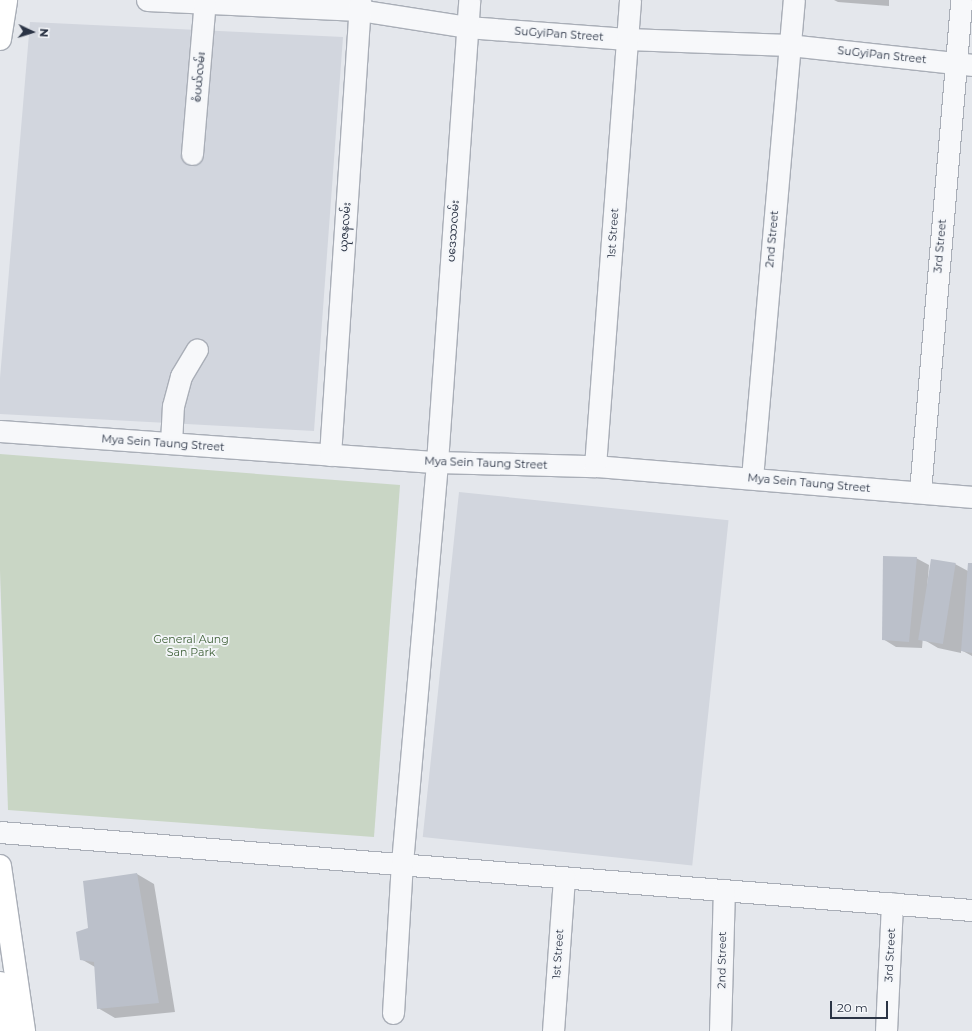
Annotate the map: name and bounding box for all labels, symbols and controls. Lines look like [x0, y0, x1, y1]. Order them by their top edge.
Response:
north arrow [12, 12, 52, 52]
street label: SuGyiPan Street [514, 24, 604, 44]
text: N [37, 28, 51, 38]
street label: SuGyiPan Street [837, 44, 927, 66]
street label: စံပယ်လမ်း [190, 51, 208, 103]
street label: ပဒေသာလမ်း [444, 199, 462, 263]
street label: ယုဇနလမ်း [337, 202, 353, 252]
street label: 1st Street [605, 208, 621, 258]
street label: 2nd Street [763, 210, 781, 268]
street label: 3rd Street [931, 218, 949, 274]
street label: Mya Sein Taung Street [101, 432, 225, 454]
street label: Mya Sein Taung Street [424, 454, 548, 472]
street label: Mya Sein Taung Street [747, 471, 871, 495]
park label: General Aung San Park [153, 633, 229, 659]
street label: 3rd Street [882, 928, 898, 982]
street label: 1st Street [550, 929, 566, 979]
street label: 2nd Street [715, 931, 729, 989]
scale bar [832, 993, 890, 1019]
text: 20 m [837, 1000, 868, 1015]

